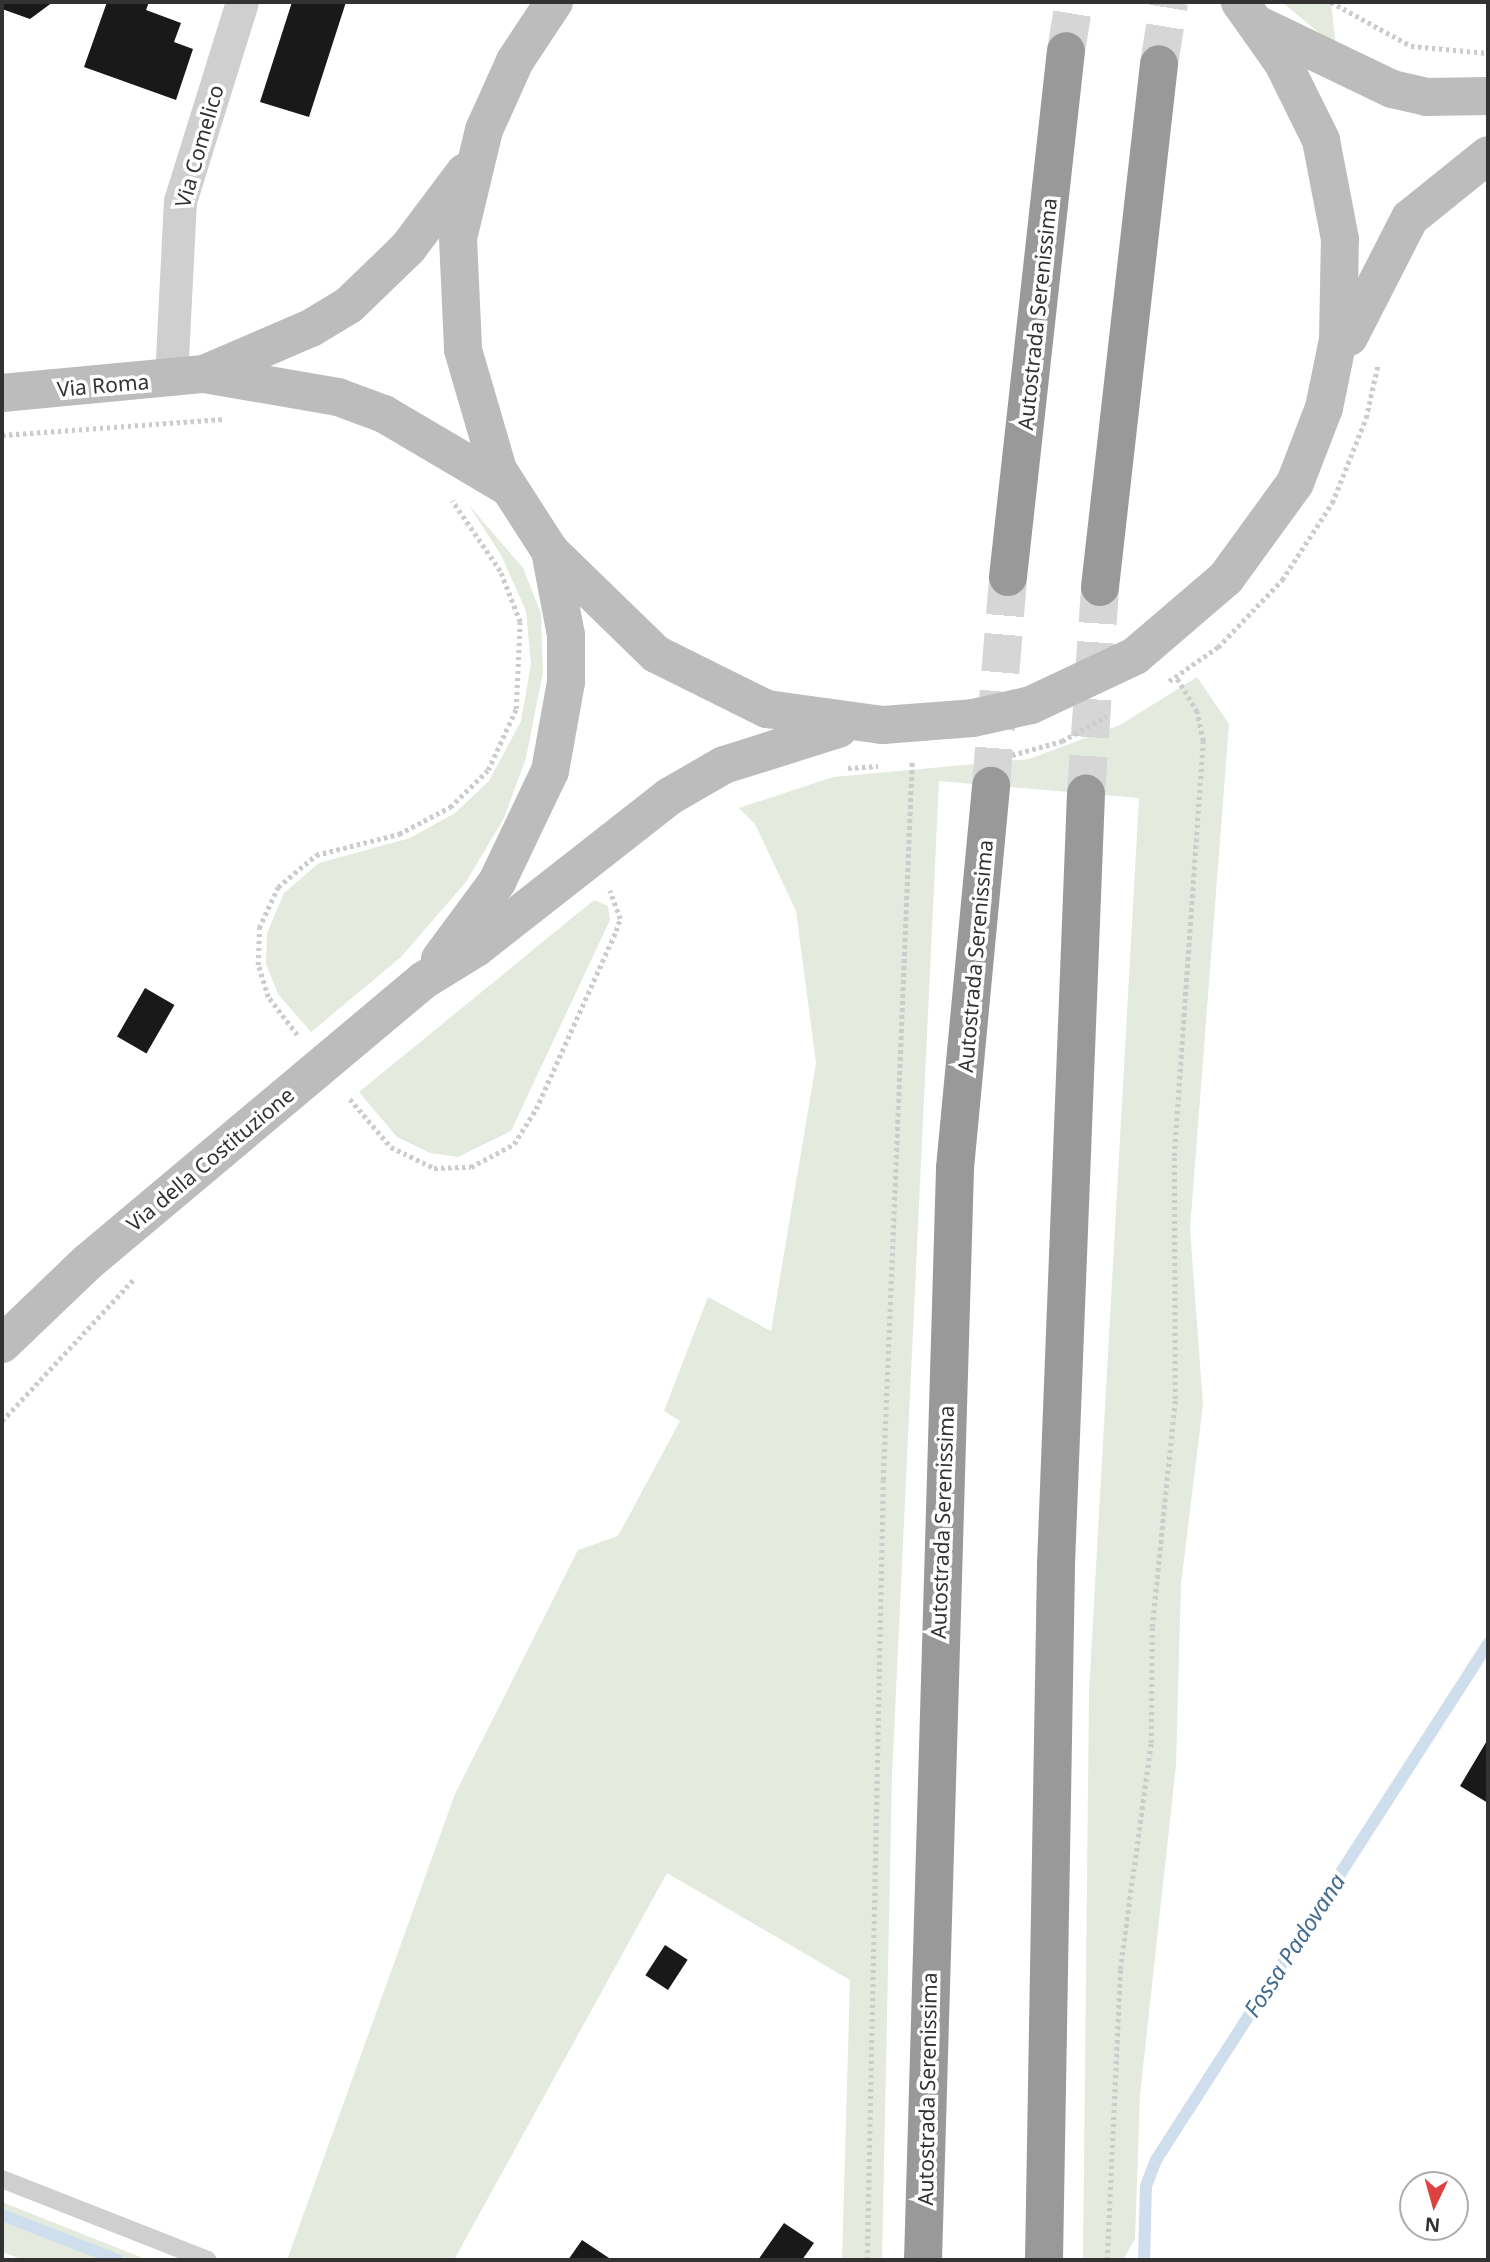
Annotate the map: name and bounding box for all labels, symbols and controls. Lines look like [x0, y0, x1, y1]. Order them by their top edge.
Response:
street label: Via Comelico [169, 82, 229, 210]
street label: Autostrada Serenissima [1012, 197, 1062, 431]
street label: Via Roma [56, 368, 150, 402]
street label: Autostrada Serenissima [952, 839, 998, 1073]
street label: Via della Costituzione [121, 1082, 299, 1236]
street label: Autostrada Serenissima [925, 1405, 959, 1639]
water label: Fossa Padovana [1238, 1868, 1350, 2022]
street label: Autostrada Serenissima [912, 1972, 942, 2206]
north arrow [1399, 2171, 1469, 2241]
text: N [1424, 2211, 1441, 2239]

